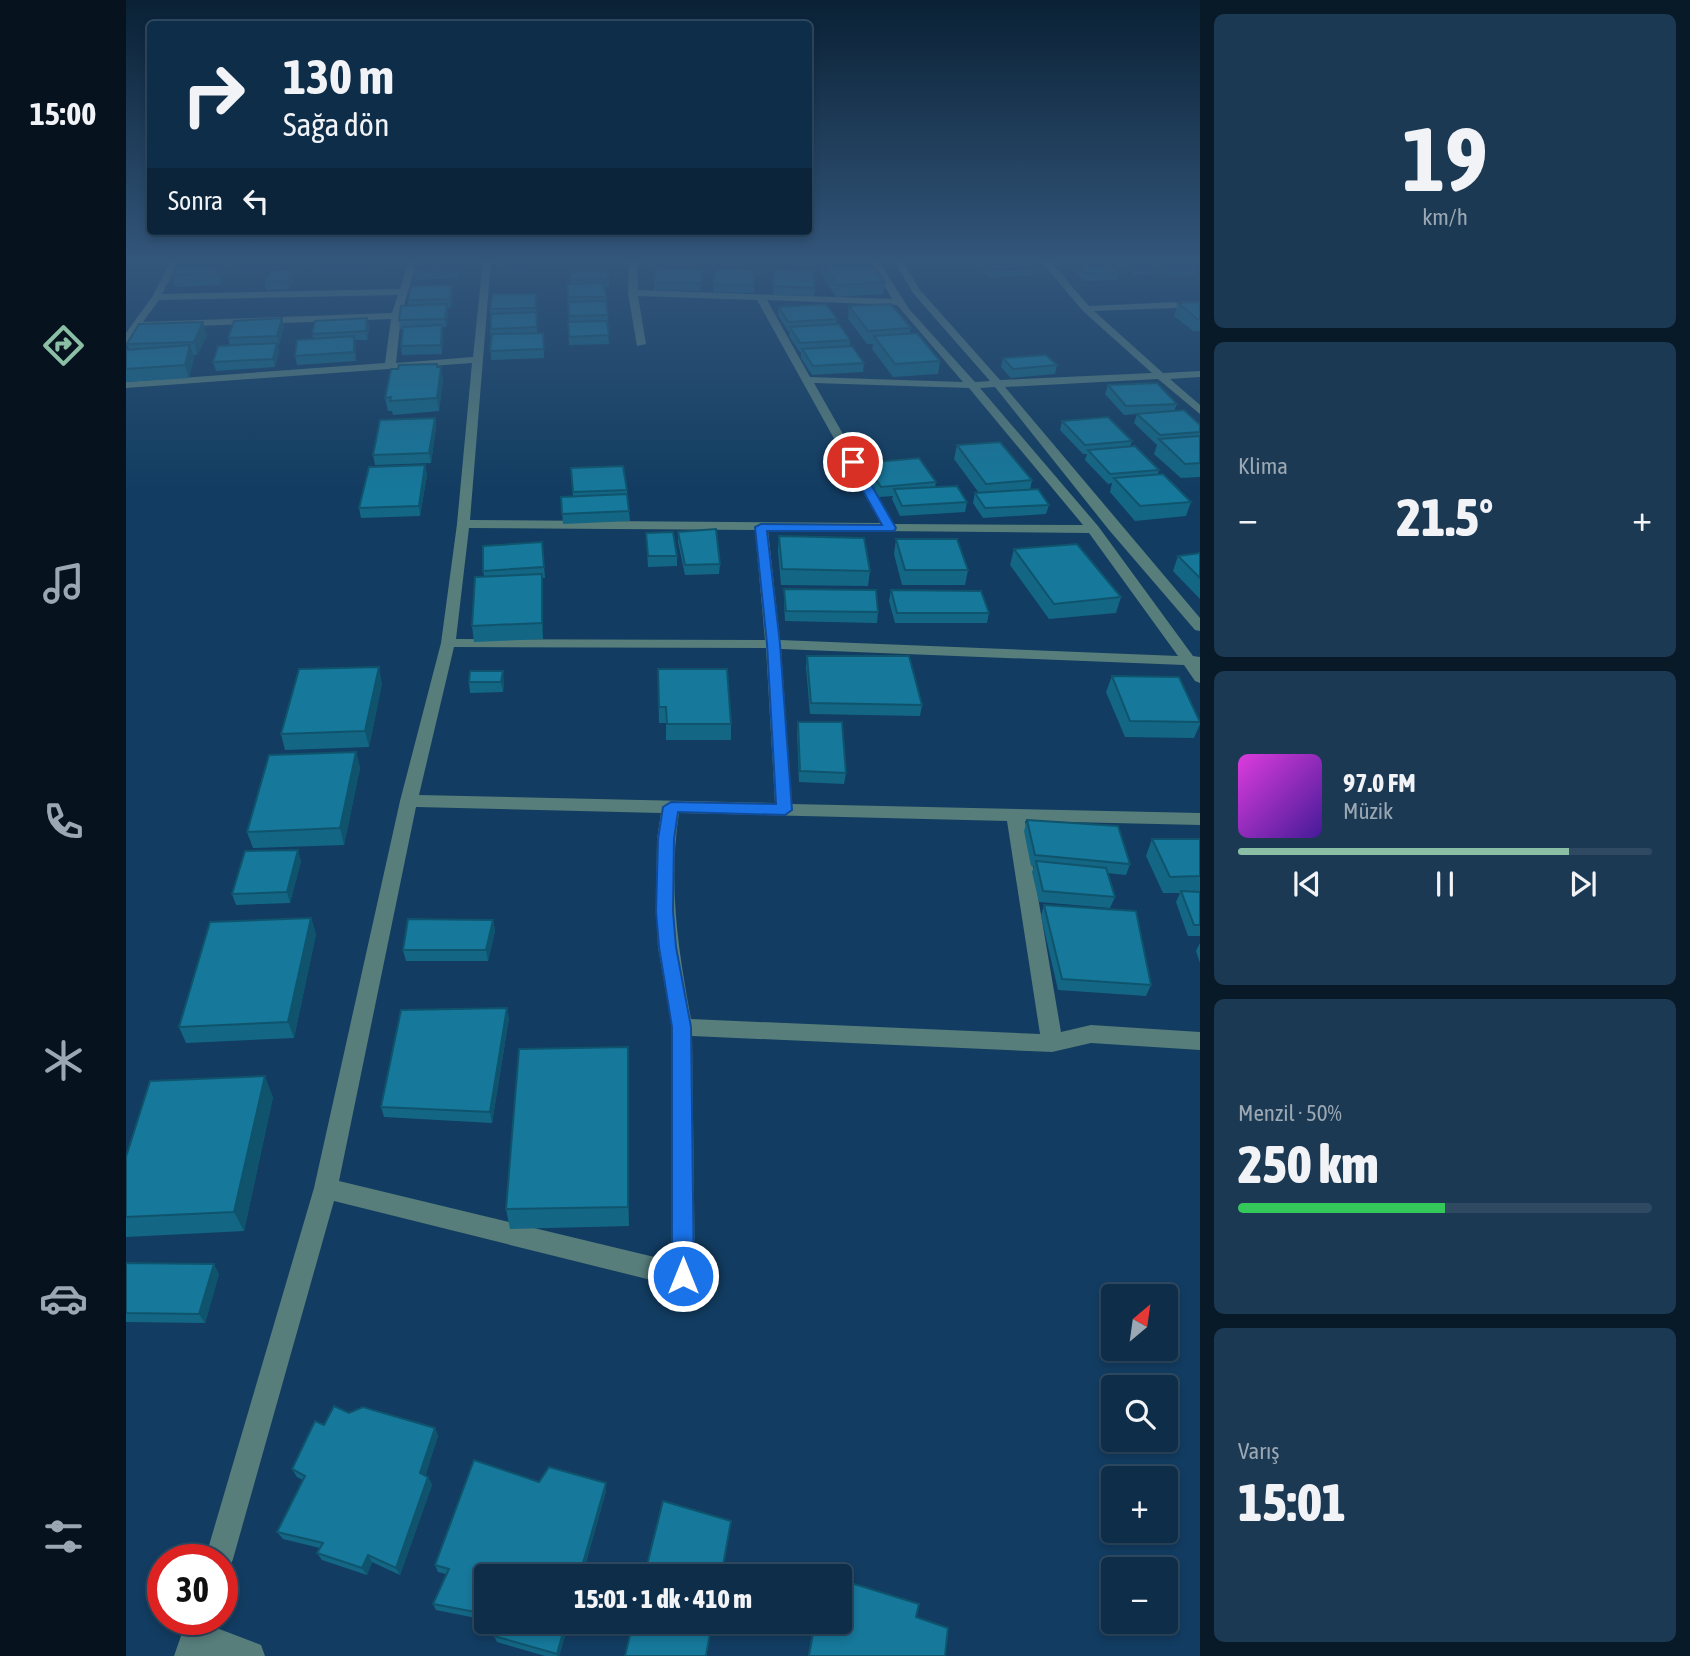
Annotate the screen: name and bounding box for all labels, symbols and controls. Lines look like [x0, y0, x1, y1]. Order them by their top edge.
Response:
text: 130 m [283, 48, 394, 104]
icon: right [168, 49, 259, 140]
text: 15:00 [30, 95, 96, 132]
text: Sağa dön [283, 106, 389, 143]
text: 19 [1402, 106, 1488, 210]
icon: left [237, 182, 275, 220]
text: Sonra [168, 186, 223, 216]
text: km/h [1422, 204, 1468, 230]
icon: directions [39, 321, 88, 370]
pin [823, 432, 883, 492]
icon: arrive [834, 443, 872, 481]
text: Klima [1238, 453, 1288, 479]
text: 21.5° [1397, 487, 1493, 547]
text: − [1238, 496, 1258, 539]
text: + [1632, 496, 1652, 539]
icon: music [39, 559, 88, 608]
text: 97.0 FM [1343, 768, 1416, 798]
icon: phone [39, 797, 88, 846]
text: Müzik [1343, 798, 1393, 824]
icon: previous [1288, 865, 1326, 903]
icon: pause [1426, 865, 1464, 903]
icon: next [1564, 865, 1602, 903]
icon: climate [39, 1036, 88, 1085]
text: Menzil · 50% [1238, 1100, 1342, 1126]
text: 250 km [1238, 1134, 1379, 1194]
position arrow [646, 1239, 720, 1313]
icon: car [39, 1274, 88, 1323]
north arrow [1101, 1284, 1178, 1362]
map controls [1101, 1284, 1178, 1634]
button: search [1101, 1375, 1178, 1452]
text: Varış [1238, 1438, 1279, 1464]
button: + [1101, 1466, 1178, 1543]
text: 15:01 [1238, 1472, 1346, 1532]
icon: filters [39, 1512, 88, 1561]
speed limit sign: 30 [147, 1544, 238, 1635]
button: − [1101, 1557, 1178, 1634]
text: 15:01 · 1 dk · 410 m [574, 1584, 752, 1614]

